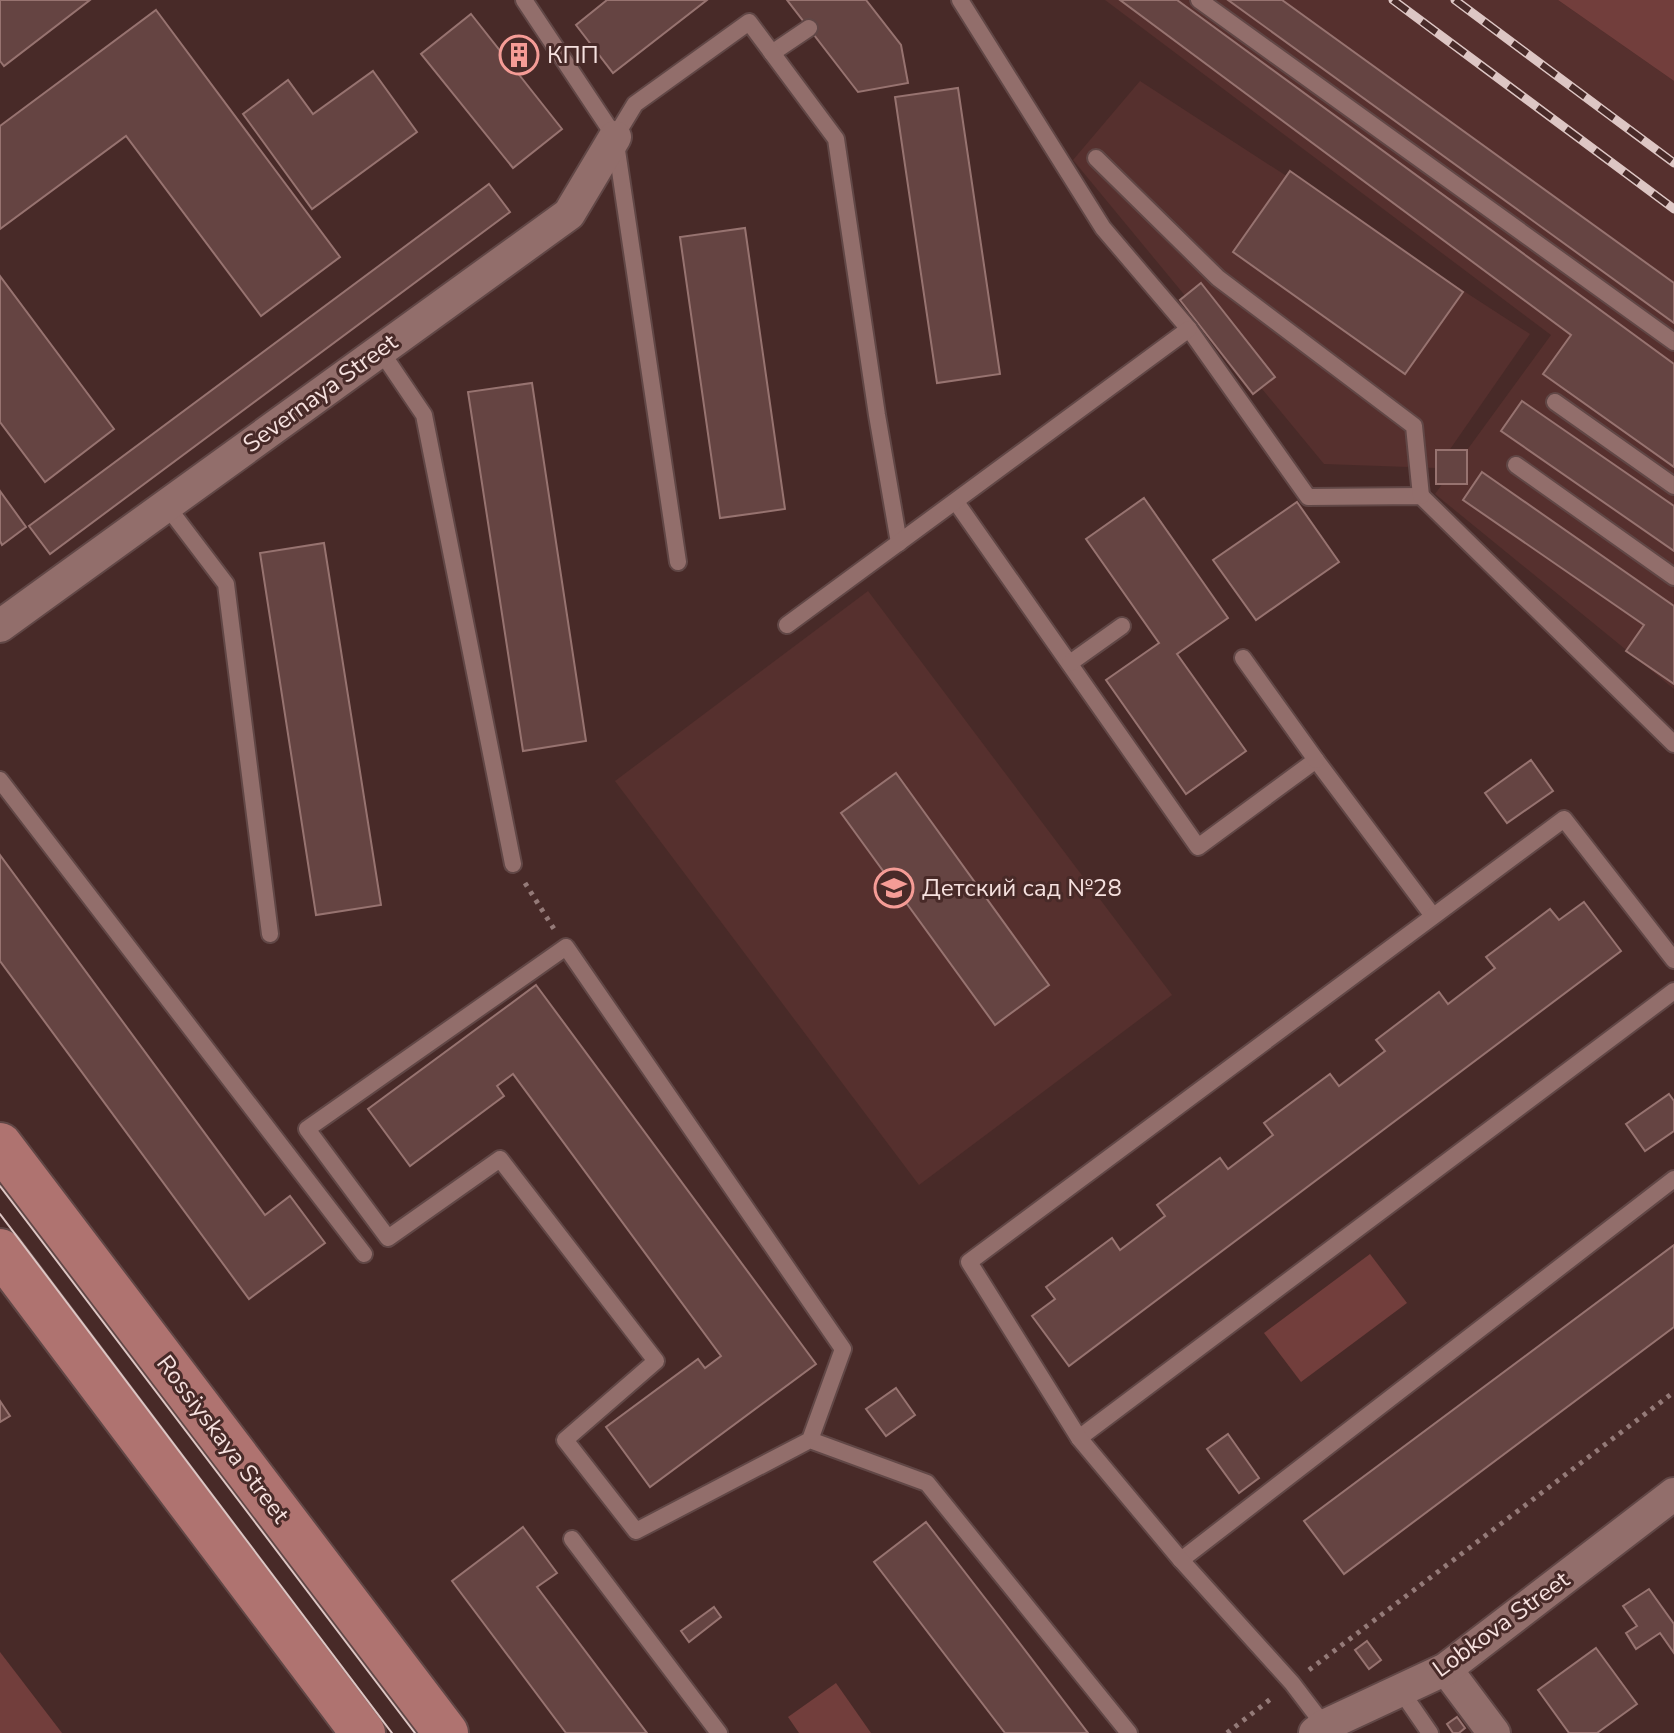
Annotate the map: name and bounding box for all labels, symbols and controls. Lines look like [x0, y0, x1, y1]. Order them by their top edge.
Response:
building icon: КПП [498, 34, 540, 76]
place label: КПП [547, 39, 599, 71]
street label: Severnaya Street [236, 326, 404, 460]
school or university icon: Детский сад №28 [873, 867, 915, 909]
place label: Детский сад №28 [922, 872, 1122, 904]
street label: Rossiyskaya Street [149, 1349, 297, 1530]
street label: Lobkova Street [1426, 1563, 1576, 1684]

